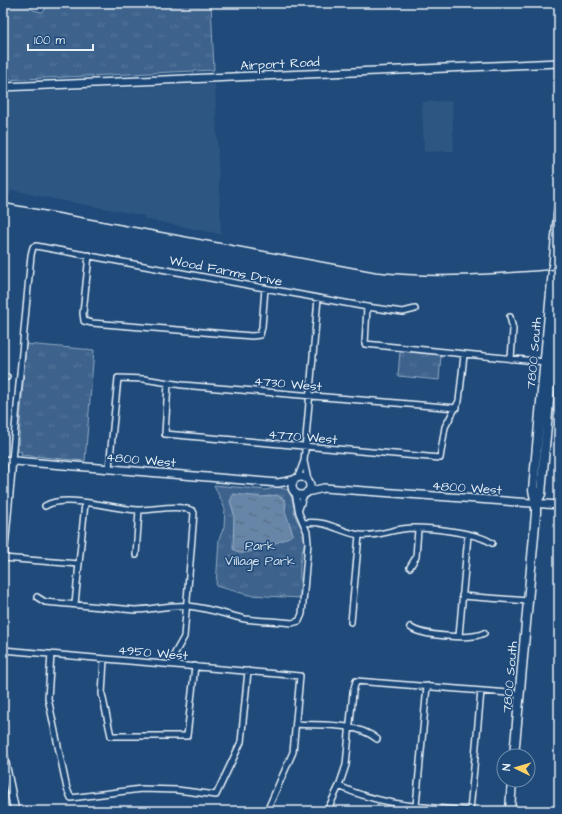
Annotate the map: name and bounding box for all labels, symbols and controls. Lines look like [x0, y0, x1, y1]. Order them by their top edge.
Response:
scale bar [28, 26, 93, 52]
text: 100 m [34, 32, 65, 49]
street label: Airport Road [240, 53, 321, 75]
street label: Wood Farms Drive [168, 251, 284, 291]
street label: 7800 South [522, 316, 546, 390]
street label: 4730 West [253, 372, 323, 396]
street label: 4770 West [268, 425, 339, 449]
street label: 4800 West [105, 448, 177, 472]
street label: 4800 West [431, 477, 503, 499]
park label: Park Village Park [225, 537, 295, 571]
street label: 7800 South [498, 640, 522, 714]
street label: 4950 West [117, 641, 189, 665]
north arrow [496, 748, 536, 788]
text: N [499, 763, 514, 771]

